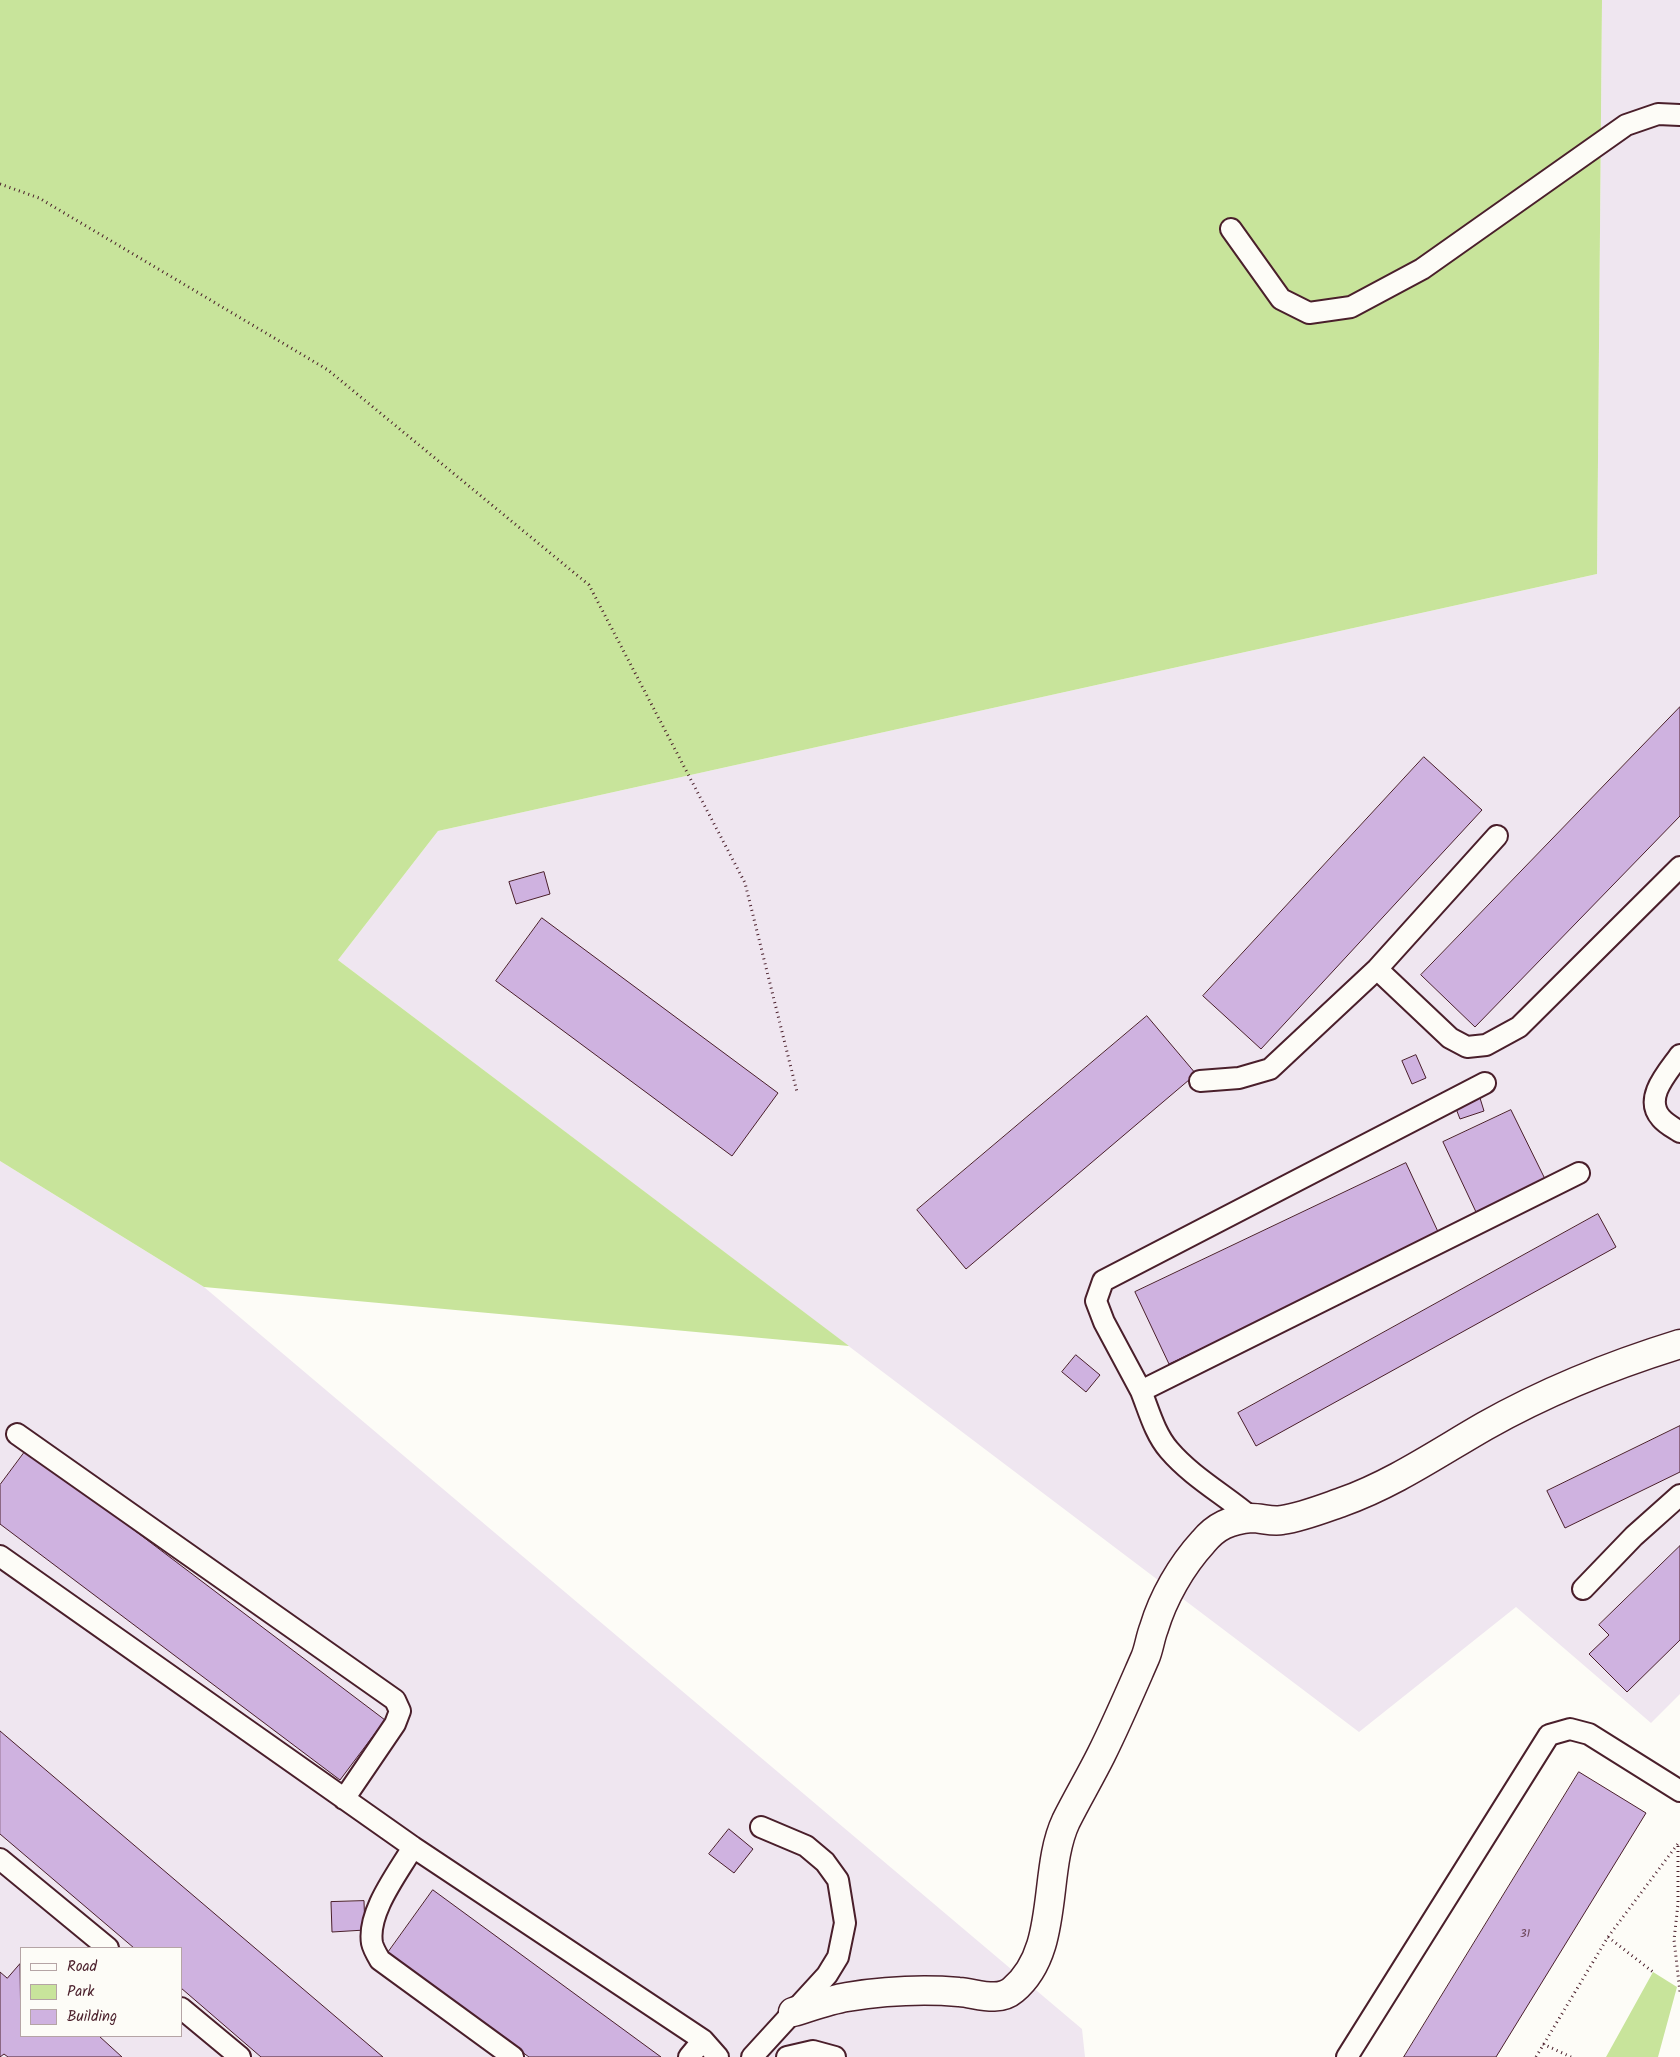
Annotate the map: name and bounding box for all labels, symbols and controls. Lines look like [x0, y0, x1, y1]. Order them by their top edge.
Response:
house number: 31 [1520, 1928, 1530, 1942]
legend [20, 1947, 182, 2037]
text: Road [67, 1955, 97, 1979]
text: Park [67, 1980, 94, 2004]
text: Building [67, 2005, 117, 2029]

